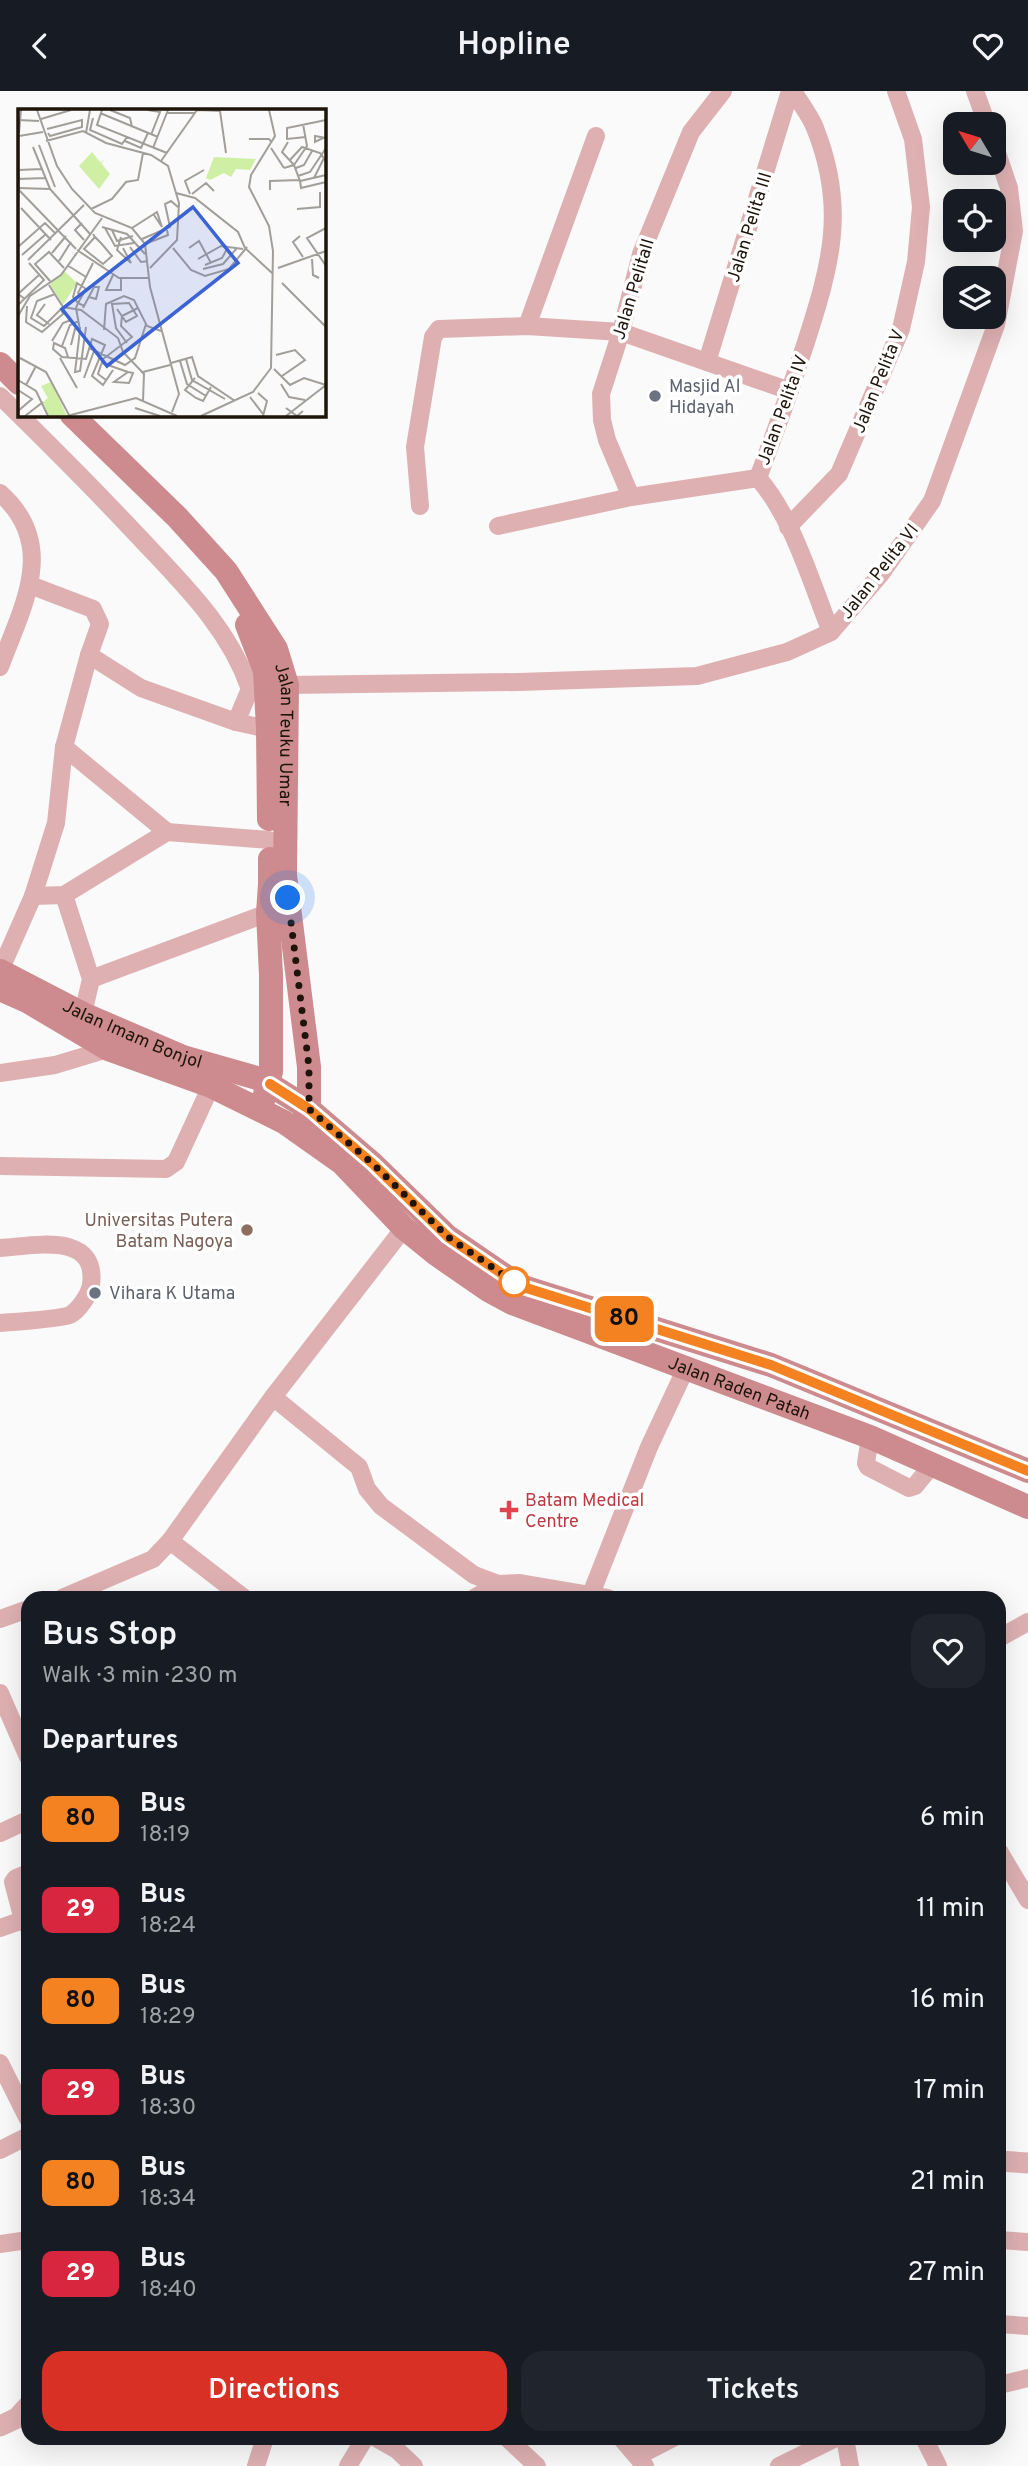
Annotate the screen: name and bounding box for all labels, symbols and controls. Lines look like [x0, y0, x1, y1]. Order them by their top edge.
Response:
text: Hopline [457, 26, 571, 66]
icon: back [21, 27, 59, 65]
icon: heart [969, 27, 1007, 65]
inset map [18, 109, 326, 417]
north arrow [943, 112, 1006, 175]
map controls [943, 112, 1006, 329]
street label: Jalan Pelita III [723, 170, 778, 285]
button: locate [943, 189, 1006, 252]
street label: Jalan PelitaII [608, 236, 661, 343]
button: layers [943, 266, 1006, 329]
street label: Jalan Pelita V [848, 326, 911, 437]
street label: Jalan Pelita IV [753, 352, 814, 469]
place label: Masjid Al Hidayah [669, 376, 741, 420]
marker: Masjid Al Hidayah [647, 388, 663, 404]
street label: Jalan Pelita VI [836, 520, 925, 624]
street label: Jalan Teuku Umar [268, 660, 297, 807]
your location [270, 880, 305, 915]
street label: Jalan Imam Bonjol [58, 995, 205, 1075]
place label: Universitas Putera Batam Nagoya [84, 1210, 233, 1254]
marker: Universitas Putera Batam Nagoya [239, 1222, 255, 1238]
unlabelled marker [499, 1267, 529, 1297]
place label: Vihara K Utama [109, 1283, 235, 1306]
marker: Vihara K Utama [87, 1285, 103, 1301]
line badge: 80 [592, 1296, 656, 1342]
text: 80 [609, 1304, 639, 1334]
street label: Jalan Raden Patah [664, 1352, 813, 1427]
place label: Batam Medical Centre [525, 1490, 644, 1534]
marker: Batam Medical Centre [499, 1500, 519, 1520]
button: heart [911, 1614, 985, 1688]
text: Bus Stop [42, 1615, 177, 1657]
text: Walk · 3 min · 230 m [42, 1662, 238, 1691]
text: Departures [42, 1725, 179, 1758]
text: Bus [140, 1788, 186, 1821]
text: 6 min [920, 1802, 985, 1835]
text: 80 [65, 1804, 96, 1834]
text: 18:19 [140, 1821, 190, 1850]
text: Bus [140, 1879, 186, 1912]
text: 11 min [916, 1893, 985, 1926]
text: 29 [66, 1895, 95, 1925]
text: 18:24 [140, 1912, 196, 1941]
text: Bus [140, 1970, 186, 2003]
text: 16 min [910, 1984, 985, 2017]
text: 80 [65, 1986, 96, 2016]
text: 18:29 [140, 2003, 196, 2032]
text: Bus [140, 2061, 186, 2094]
text: 17 min [913, 2075, 985, 2108]
text: 29 [66, 2077, 95, 2107]
text: 18:30 [140, 2094, 196, 2123]
text: Bus [140, 2152, 186, 2185]
text: 21 min [910, 2166, 985, 2199]
text: 80 [65, 2168, 96, 2198]
text: 18:34 [140, 2185, 196, 2214]
text: Bus [140, 2243, 186, 2276]
text: 27 min [907, 2257, 985, 2290]
text: 29 [66, 2259, 95, 2289]
text: 18:40 [140, 2276, 197, 2305]
button: Directions [42, 2351, 507, 2431]
button: Tickets [521, 2351, 985, 2431]

